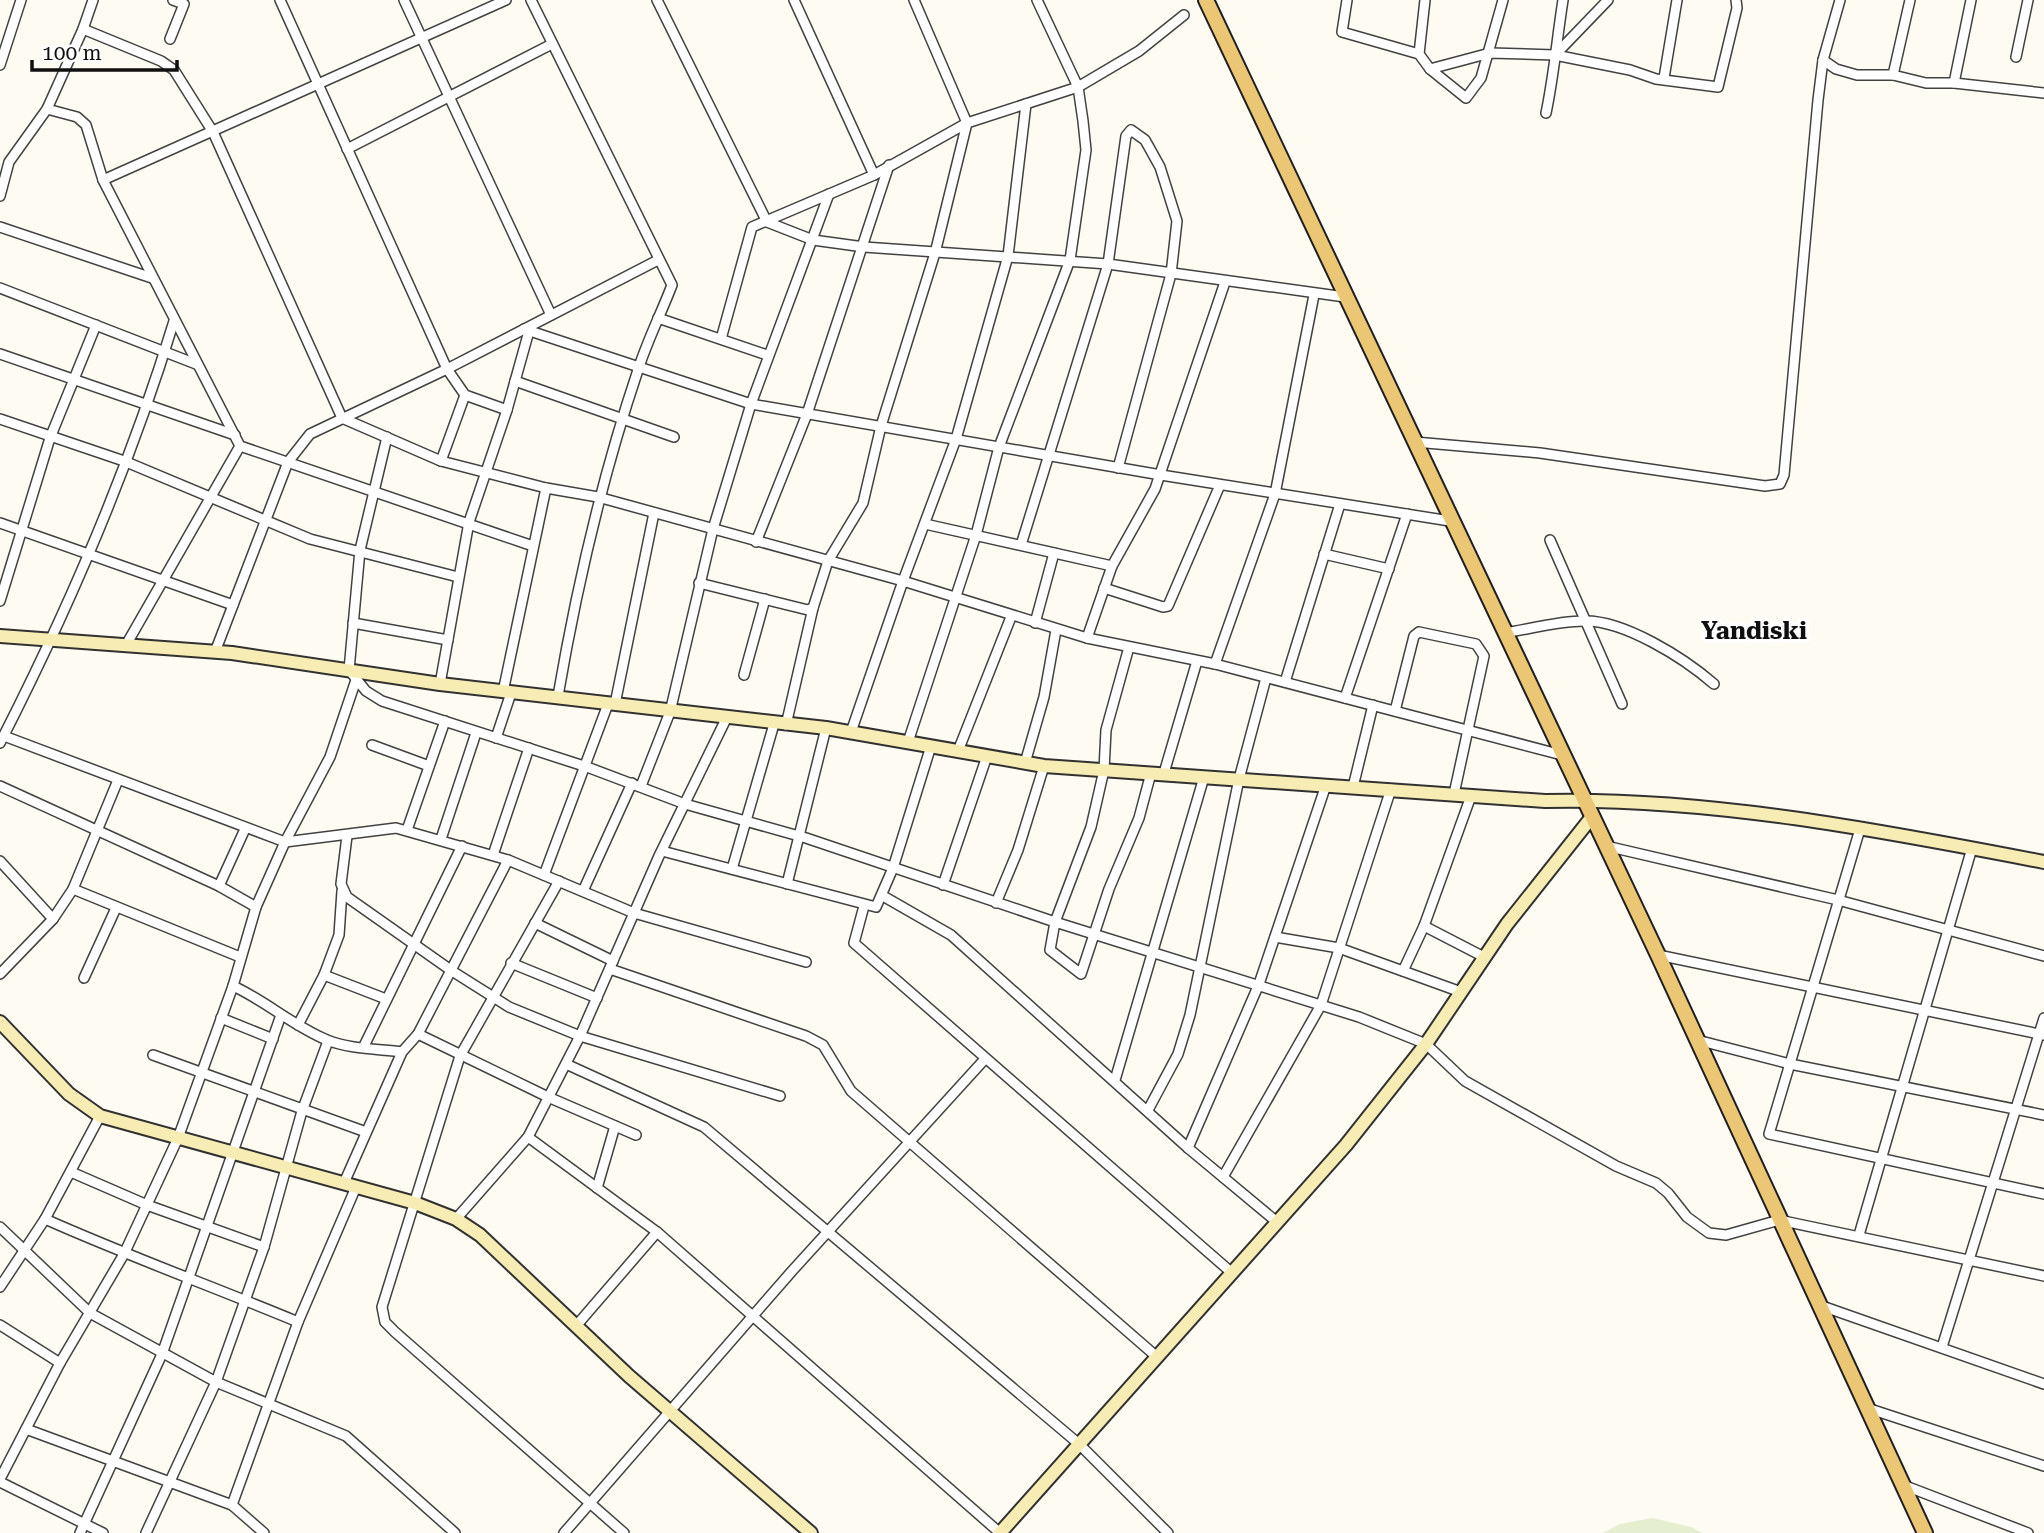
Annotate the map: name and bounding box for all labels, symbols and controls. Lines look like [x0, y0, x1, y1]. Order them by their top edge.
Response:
scale bar [32, 28, 177, 72]
text: 100 m [42, 41, 102, 65]
district label: Yandiski [1701, 617, 1807, 645]

